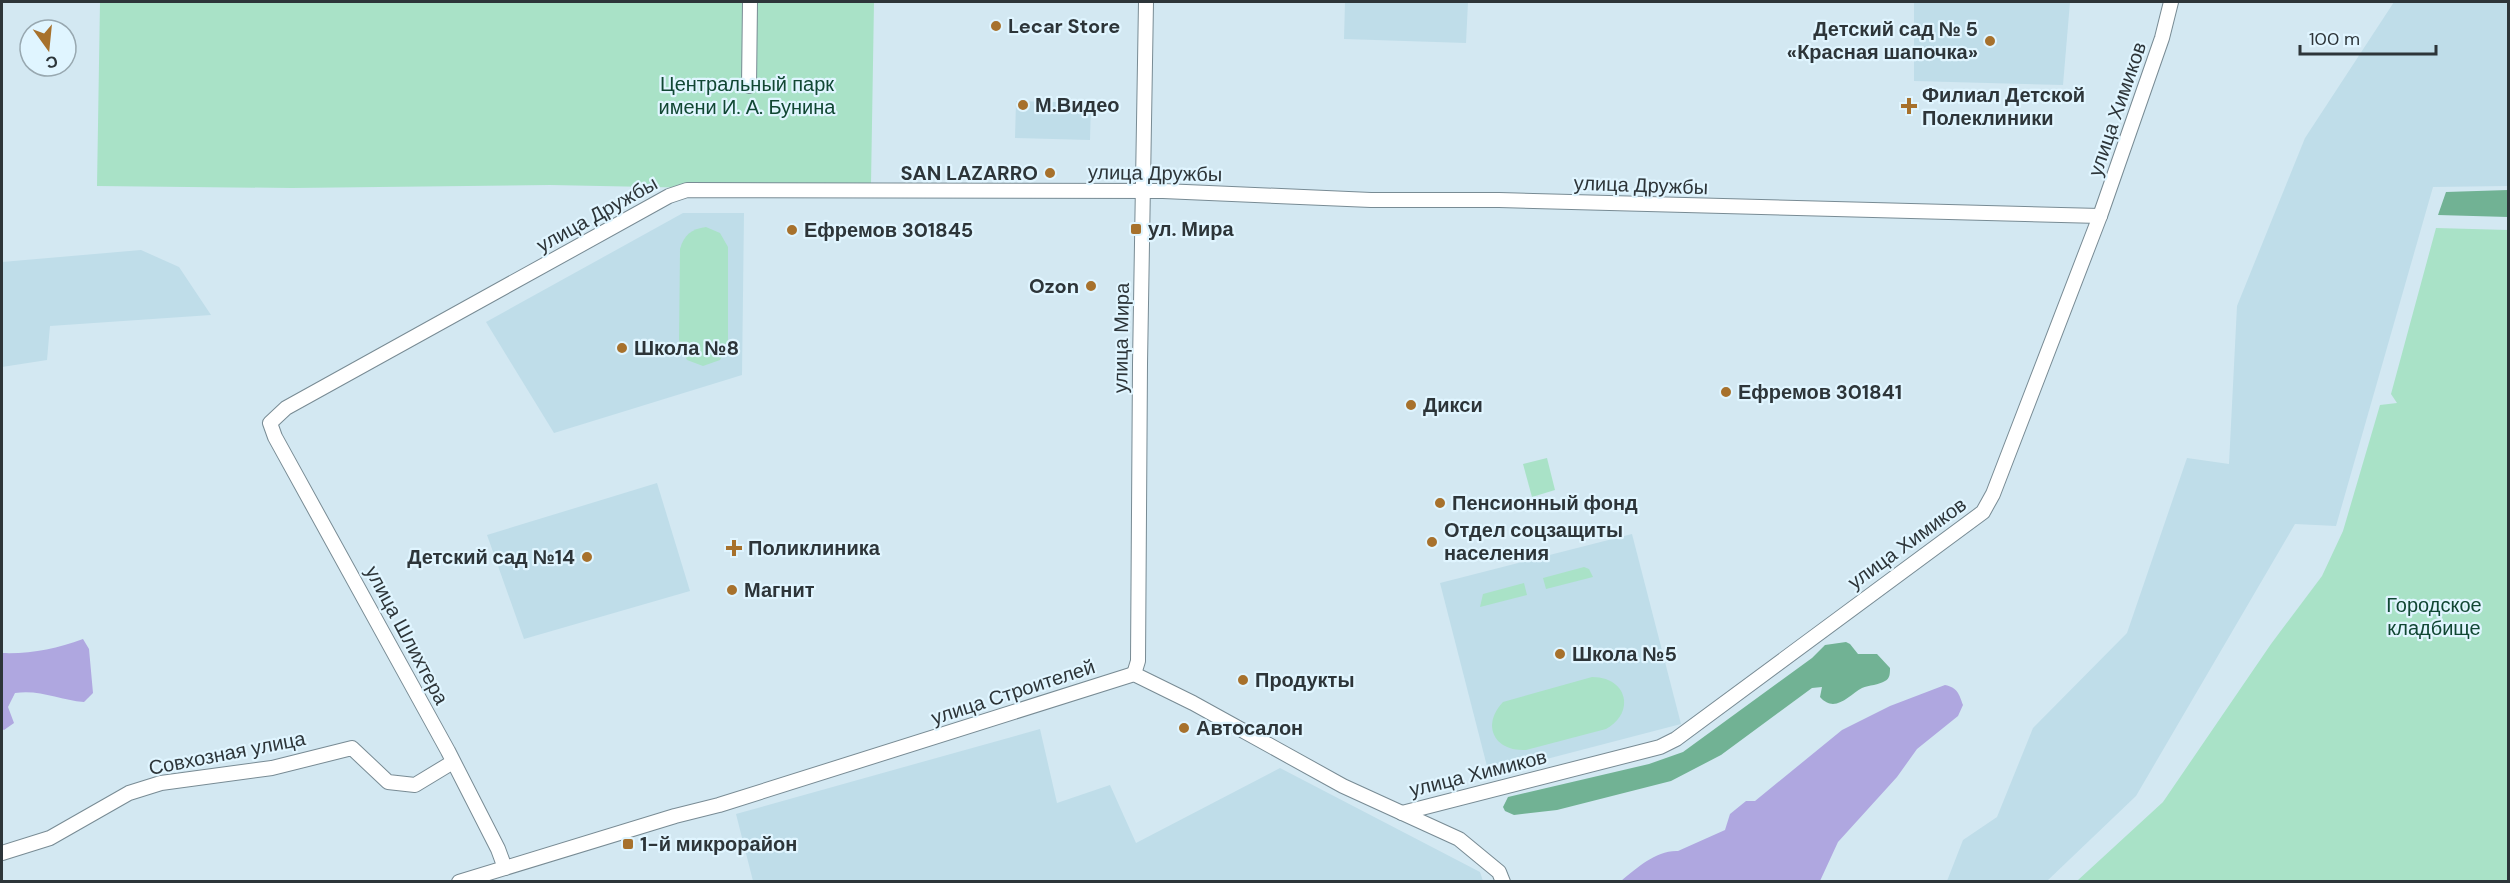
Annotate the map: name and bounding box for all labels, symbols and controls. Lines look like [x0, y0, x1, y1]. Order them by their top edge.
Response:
place label: Lecar Store [1008, 13, 1120, 39]
place label: Детский сад № 5 «Красная шапочка» [1787, 16, 1978, 65]
north arrow [18, 18, 78, 78]
scale bar [2300, 18, 2436, 56]
marker: Lecar Store [989, 19, 1003, 33]
text: 100 m [2309, 27, 2360, 51]
marker: Детский сад № 5 «Красная шапочка» [1983, 34, 1997, 48]
street label: улица Химиков [2082, 38, 2152, 180]
text: С [43, 50, 60, 74]
park label: Центральный парк имени И. А. Бунина [659, 71, 836, 120]
place label: Филиал Детской Полеклиники [1922, 82, 2085, 131]
place label: М.Видео [1035, 92, 1119, 118]
marker: Филиал Детской Полеклиники [1900, 97, 1918, 115]
marker: М.Видео [1016, 98, 1030, 112]
street label: улица Дружбы [1088, 159, 1222, 187]
place label: SAN LAZARRO [900, 160, 1038, 186]
marker: SAN LAZARRO [1043, 166, 1057, 180]
street label: улица Дружбы [532, 170, 662, 258]
street label: улица Дружбы [1573, 170, 1709, 200]
place label: ул. Мира [1148, 216, 1234, 242]
place label: Ефремов 301845 [804, 217, 973, 243]
marker: ул. Мира [1129, 222, 1143, 236]
marker: Ефремов 301845 [785, 223, 799, 237]
place label: Ozon [1029, 273, 1079, 299]
marker: Ozon [1084, 279, 1098, 293]
street label: улица Мира [1107, 282, 1135, 393]
place label: Школа №8 [634, 335, 739, 361]
marker: Школа №8 [615, 341, 629, 355]
place label: Ефремов 301841 [1738, 379, 1902, 405]
marker: Ефремов 301841 [1719, 385, 1733, 399]
place label: Дикси [1423, 392, 1483, 418]
marker: Дикси [1404, 398, 1418, 412]
place label: Пенсионный фонд [1452, 490, 1638, 516]
street label: улица Химиков [1843, 491, 1971, 595]
marker: Пенсионный фонд [1433, 496, 1447, 510]
place label: Отдел соцзащиты населения [1444, 517, 1623, 566]
place label: Поликлиника [748, 535, 881, 561]
marker: Отдел соцзащиты населения [1425, 535, 1439, 549]
marker: Поликлиника [725, 539, 743, 557]
place label: Детский сад №14 [407, 544, 575, 570]
marker: Детский сад №14 [580, 550, 594, 564]
street label: улица Шлихтера [359, 561, 455, 710]
place label: Магнит [744, 577, 815, 603]
marker: Магнит [725, 583, 739, 597]
park label: Городское кладбище [2386, 592, 2482, 641]
place label: Школа №5 [1572, 641, 1677, 667]
marker: Школа №5 [1553, 647, 1567, 661]
street label: улица Строителей [928, 653, 1098, 731]
place label: Продукты [1255, 667, 1355, 693]
marker: Продукты [1236, 673, 1250, 687]
place label: Автосалон [1196, 715, 1303, 741]
marker: Автосалон [1177, 721, 1191, 735]
street label: Совхозная улица [146, 725, 309, 781]
street label: улица Химиков [1407, 743, 1549, 803]
place label: 1-й микрорайон [640, 831, 797, 857]
marker: 1-й микрорайон [621, 837, 635, 851]

